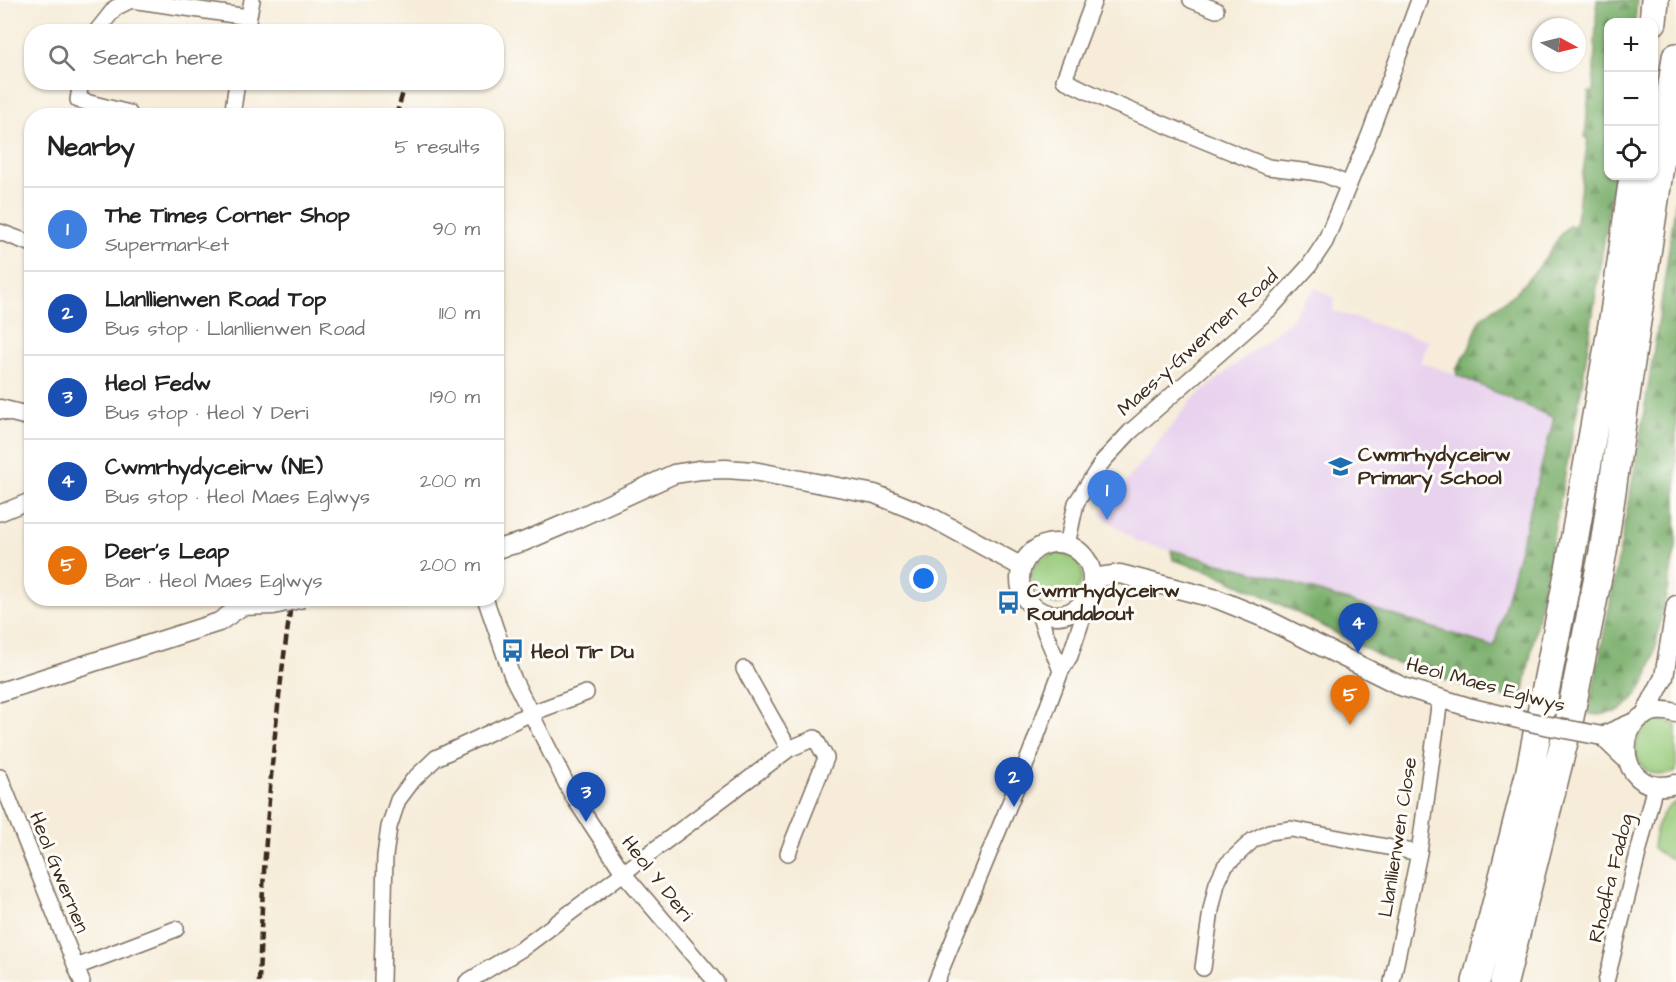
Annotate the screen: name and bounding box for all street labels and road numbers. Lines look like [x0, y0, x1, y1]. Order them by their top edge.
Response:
street label: Maes-y-Gwernen Road [1111, 263, 1285, 423]
street label: Heol Maes Eglwys [1403, 650, 1568, 721]
street label: Llanllienwen Close [1372, 755, 1424, 919]
street label: Heol Gwernen [22, 808, 96, 937]
street label: Rhodfa Fadog [1581, 811, 1641, 946]
street label: Heol Y Deri [615, 830, 700, 927]

